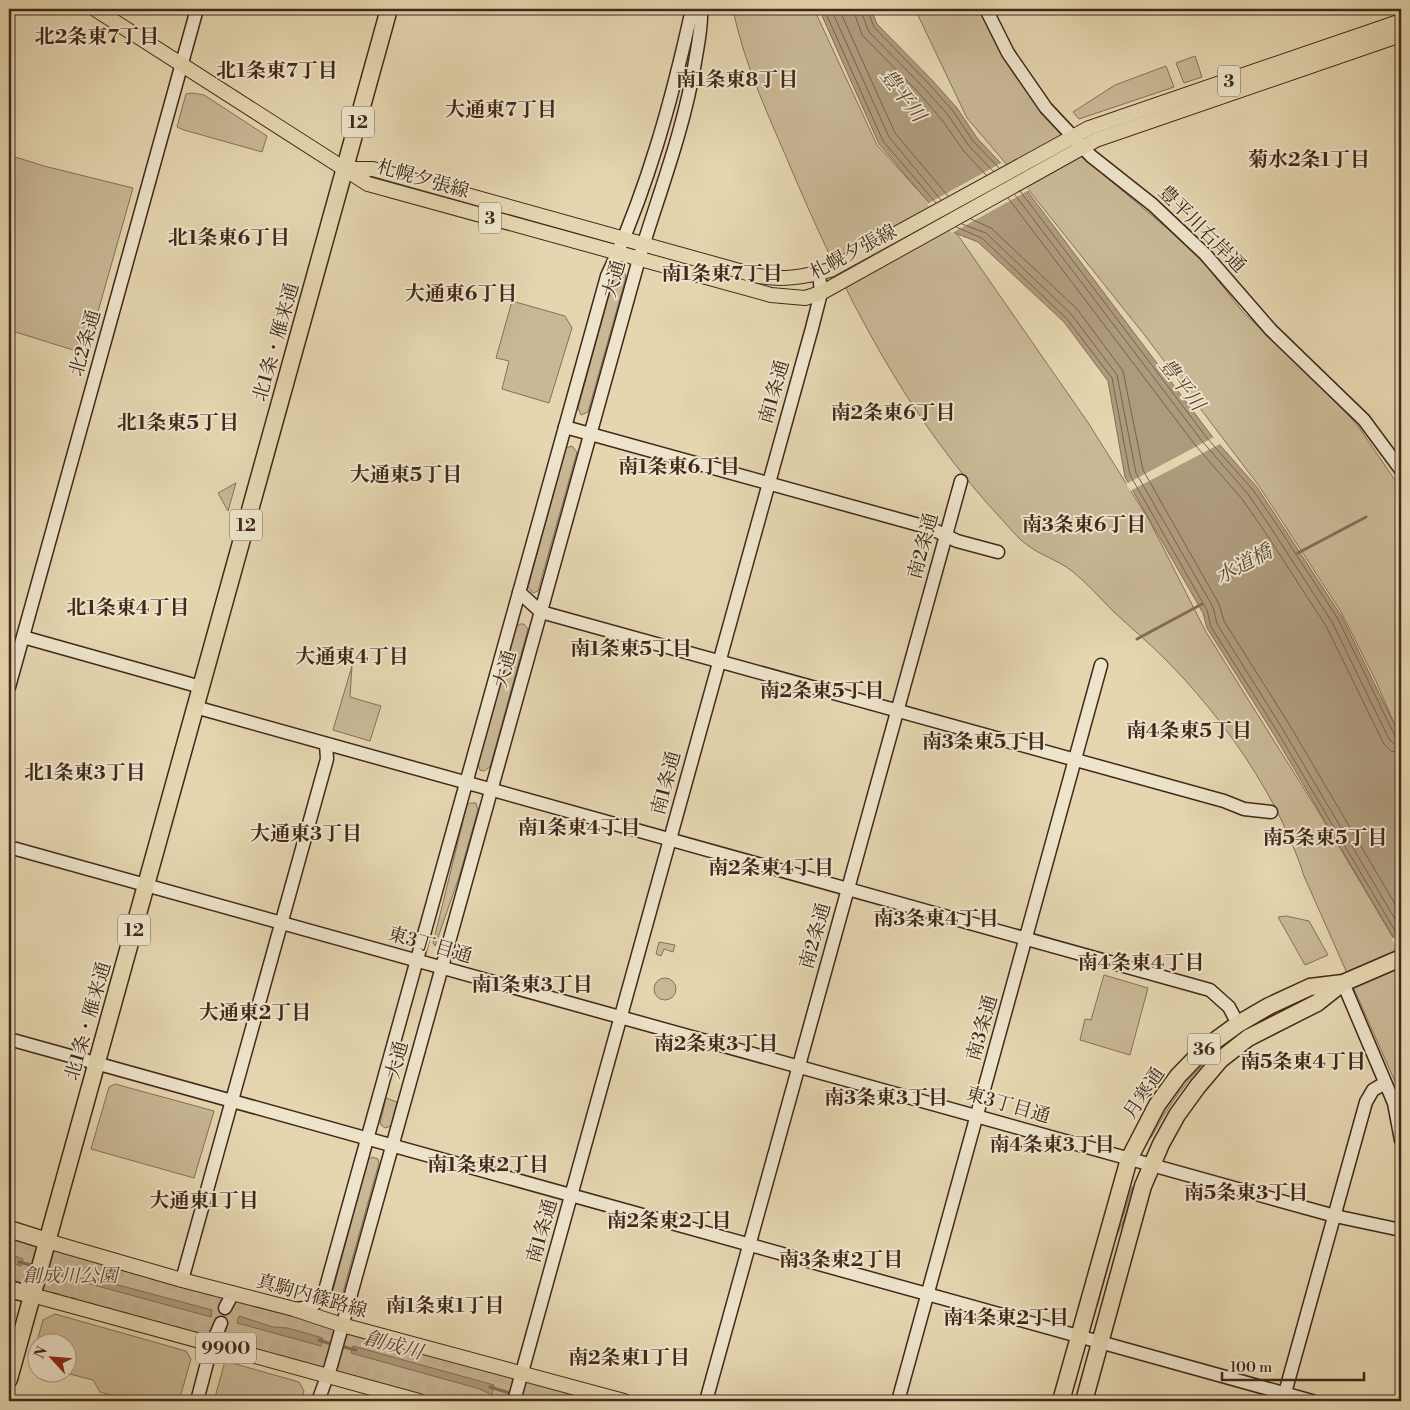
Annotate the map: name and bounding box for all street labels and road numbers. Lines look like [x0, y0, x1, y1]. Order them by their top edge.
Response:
road number: 3 [1218, 66, 1240, 96]
road number: 12 [342, 106, 374, 138]
street label: 札幌夕張線 [374, 154, 472, 204]
street label: 豊平川右岸通 [1153, 180, 1251, 278]
road number: 3 [479, 202, 501, 234]
street label: 札幌夕張線 [805, 219, 901, 285]
street label: 大通 [597, 257, 631, 301]
street label: 北1条・雁来通 [248, 280, 304, 404]
street label: 北2条通 [64, 307, 106, 379]
street label: 南1条通 [753, 357, 795, 427]
road number: 12 [230, 510, 262, 540]
street label: 南2条通 [903, 510, 943, 582]
street label: 大通 [488, 647, 522, 691]
street label: 南1条通 [646, 748, 686, 818]
street label: 南2条通 [794, 900, 836, 972]
road number: 12 [118, 914, 150, 946]
street label: 東3丁目通 [385, 922, 475, 968]
street label: 北1条・雁来通 [60, 959, 116, 1083]
street label: 南3条通 [961, 992, 1003, 1064]
road number: 36 [1188, 1034, 1220, 1064]
street label: 大通 [380, 1039, 414, 1081]
street label: 月寒通 [1118, 1063, 1170, 1123]
street label: 東3丁目通 [963, 1082, 1053, 1128]
street label: 南1条通 [521, 1196, 563, 1266]
street label: 真駒内篠路線 [254, 1269, 370, 1323]
road number: 9900 [196, 1332, 256, 1364]

